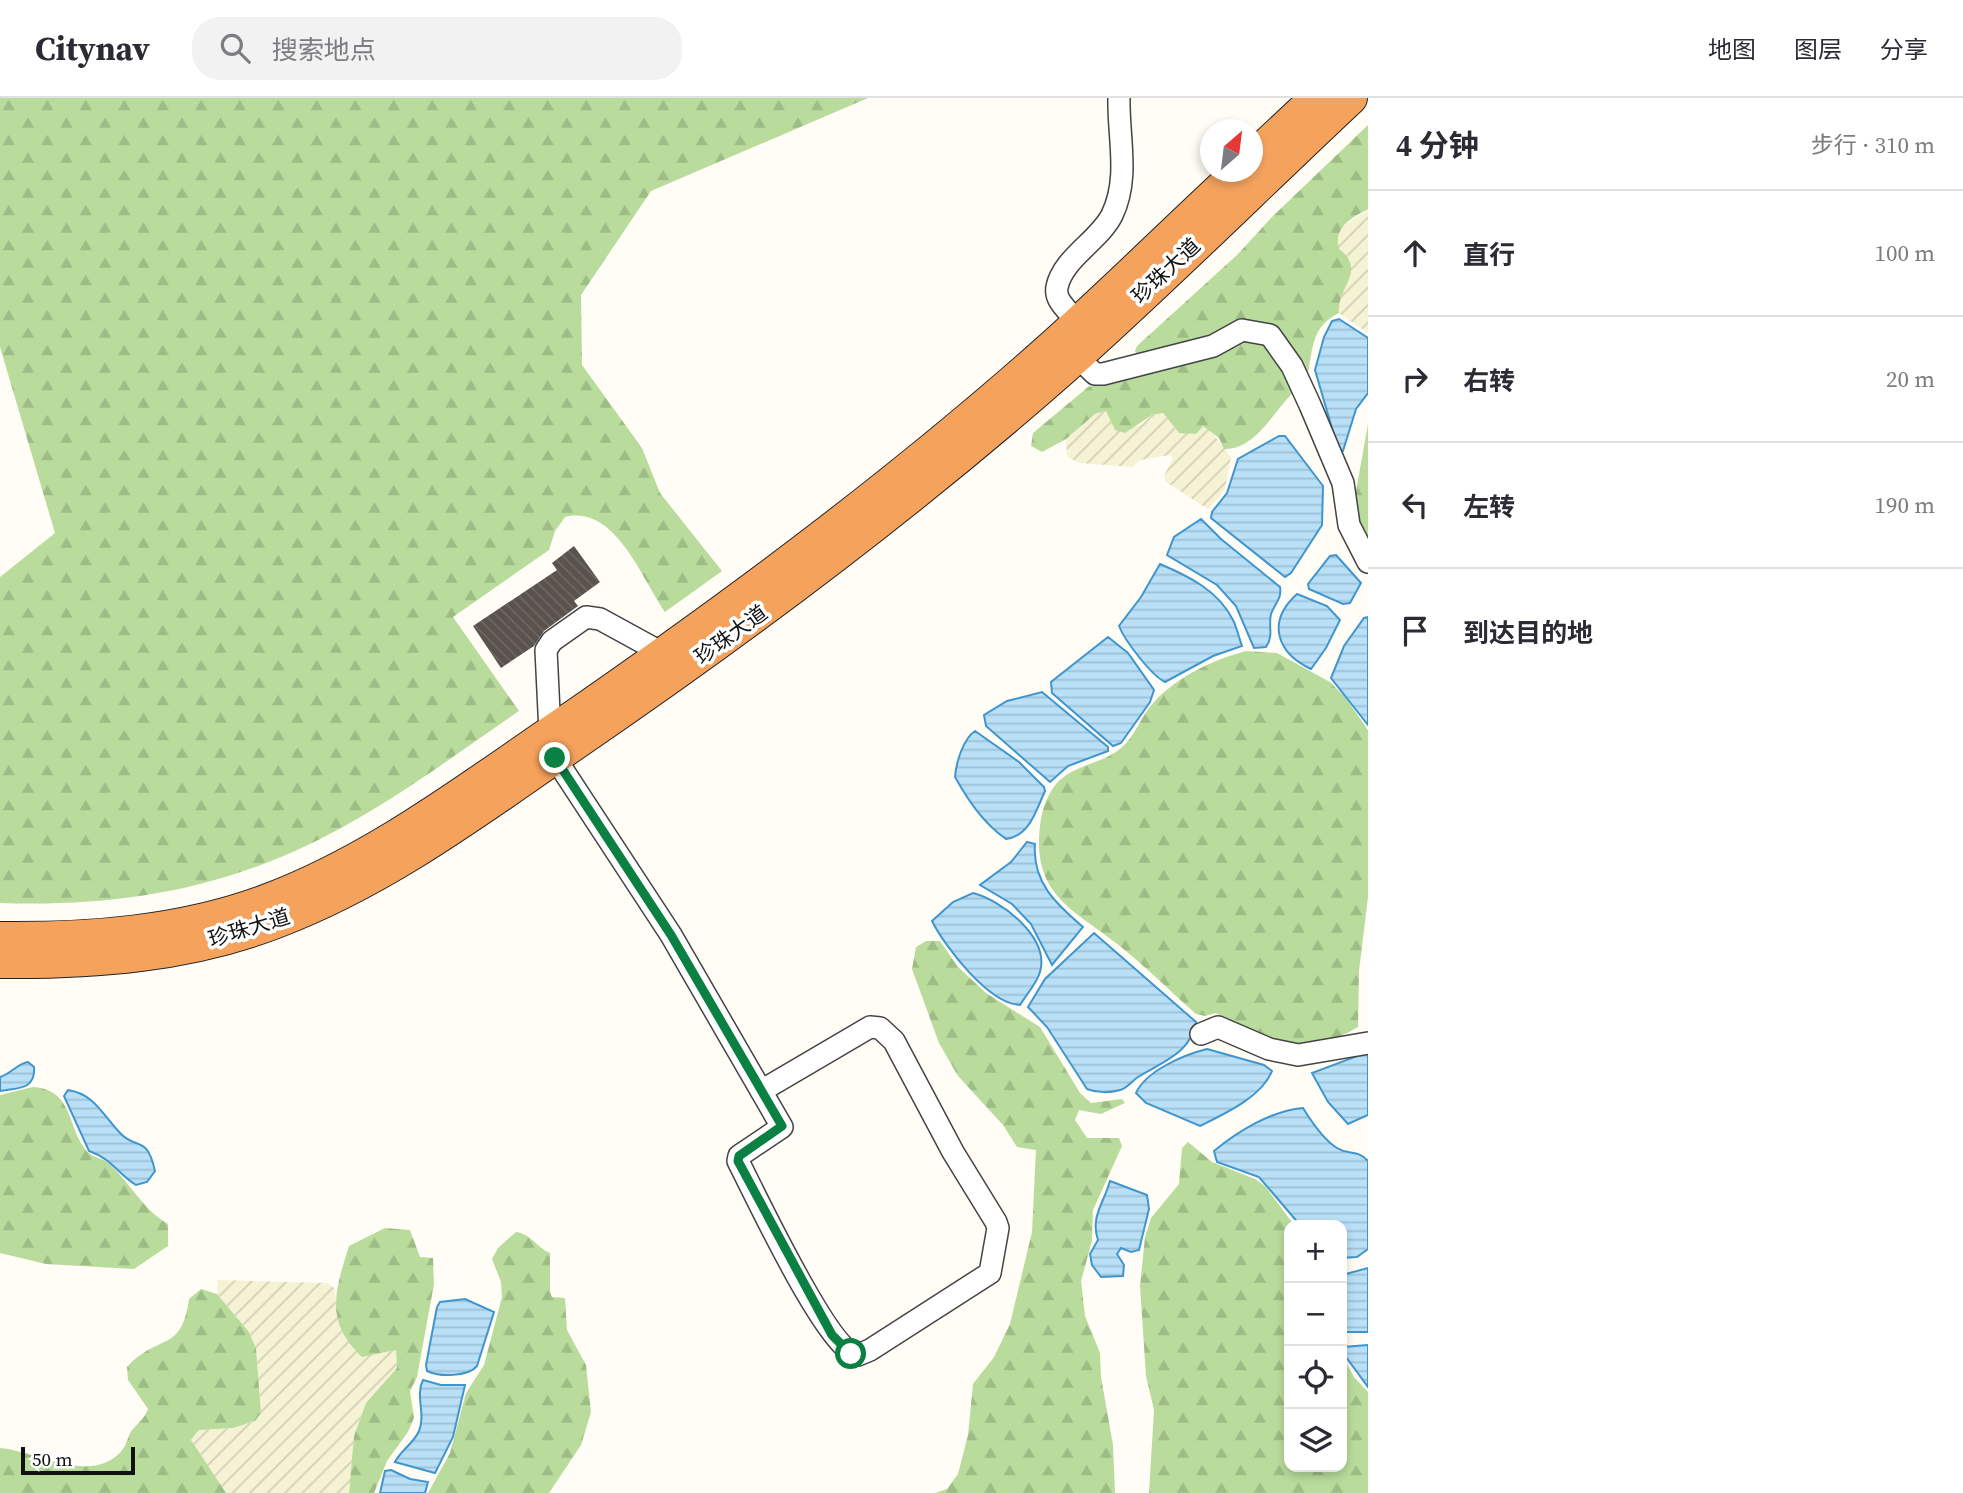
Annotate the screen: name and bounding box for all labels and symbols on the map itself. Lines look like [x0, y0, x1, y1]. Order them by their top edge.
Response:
north arrow [1200, 119, 1263, 182]
street label: 珍珠大道 [1125, 231, 1206, 310]
street label: 珍珠大道 [688, 598, 773, 671]
route end [539, 742, 570, 773]
street label: 珍珠大道 [204, 901, 293, 954]
route start [835, 1338, 866, 1369]
scale bar [21, 1444, 135, 1476]

